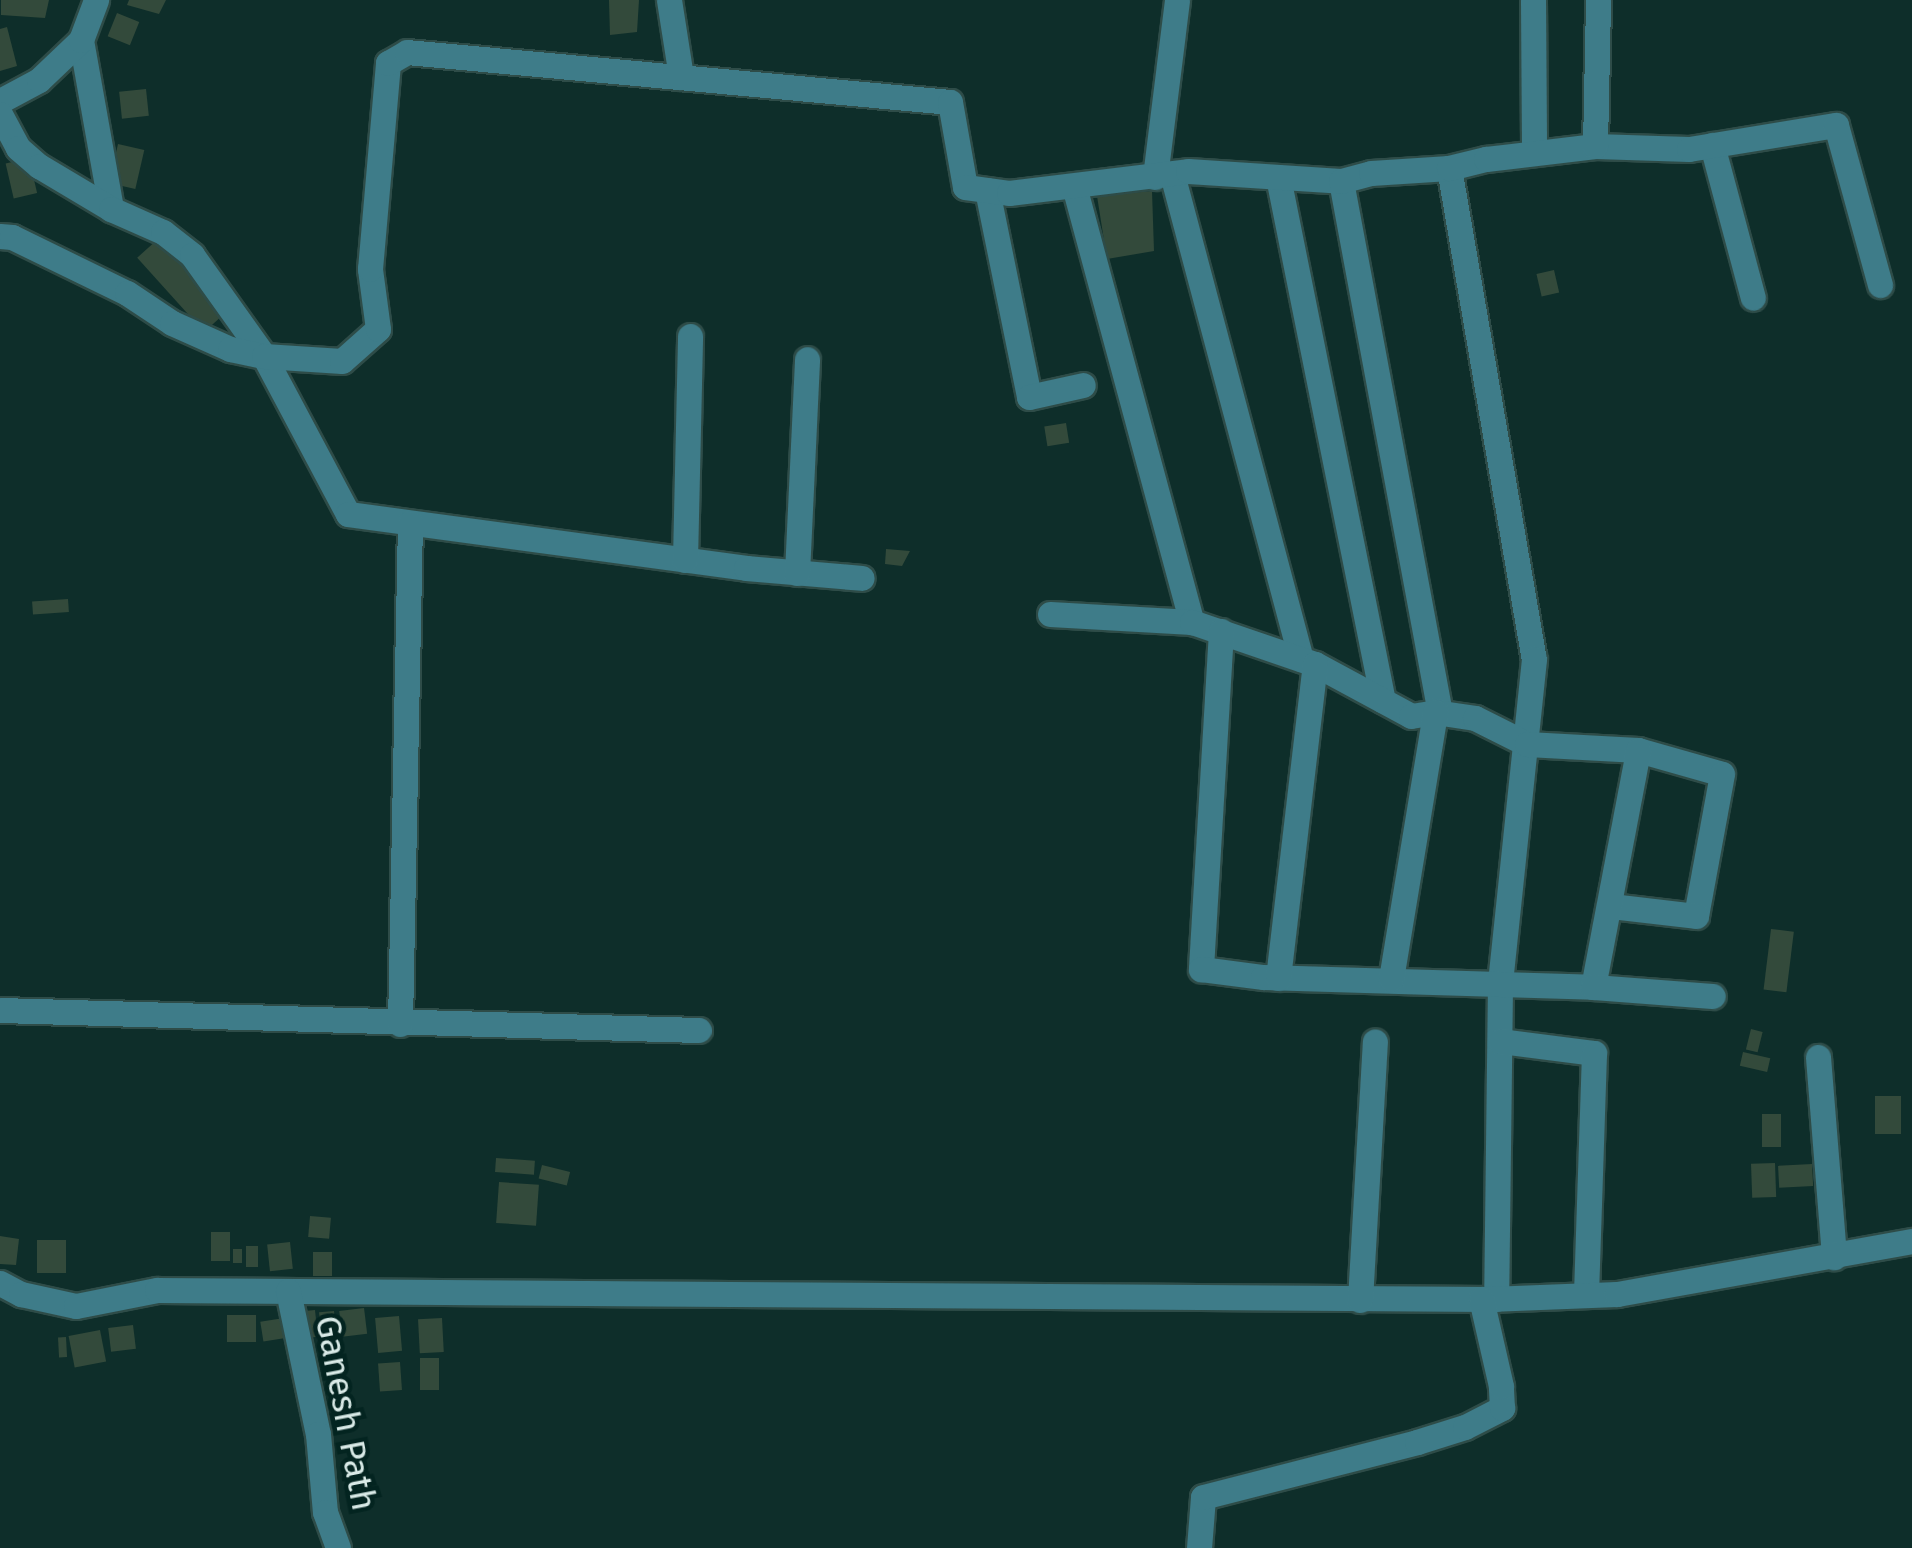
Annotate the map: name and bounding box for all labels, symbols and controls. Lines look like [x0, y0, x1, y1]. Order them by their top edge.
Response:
street label: Ganesh Path [307, 1312, 385, 1514]

